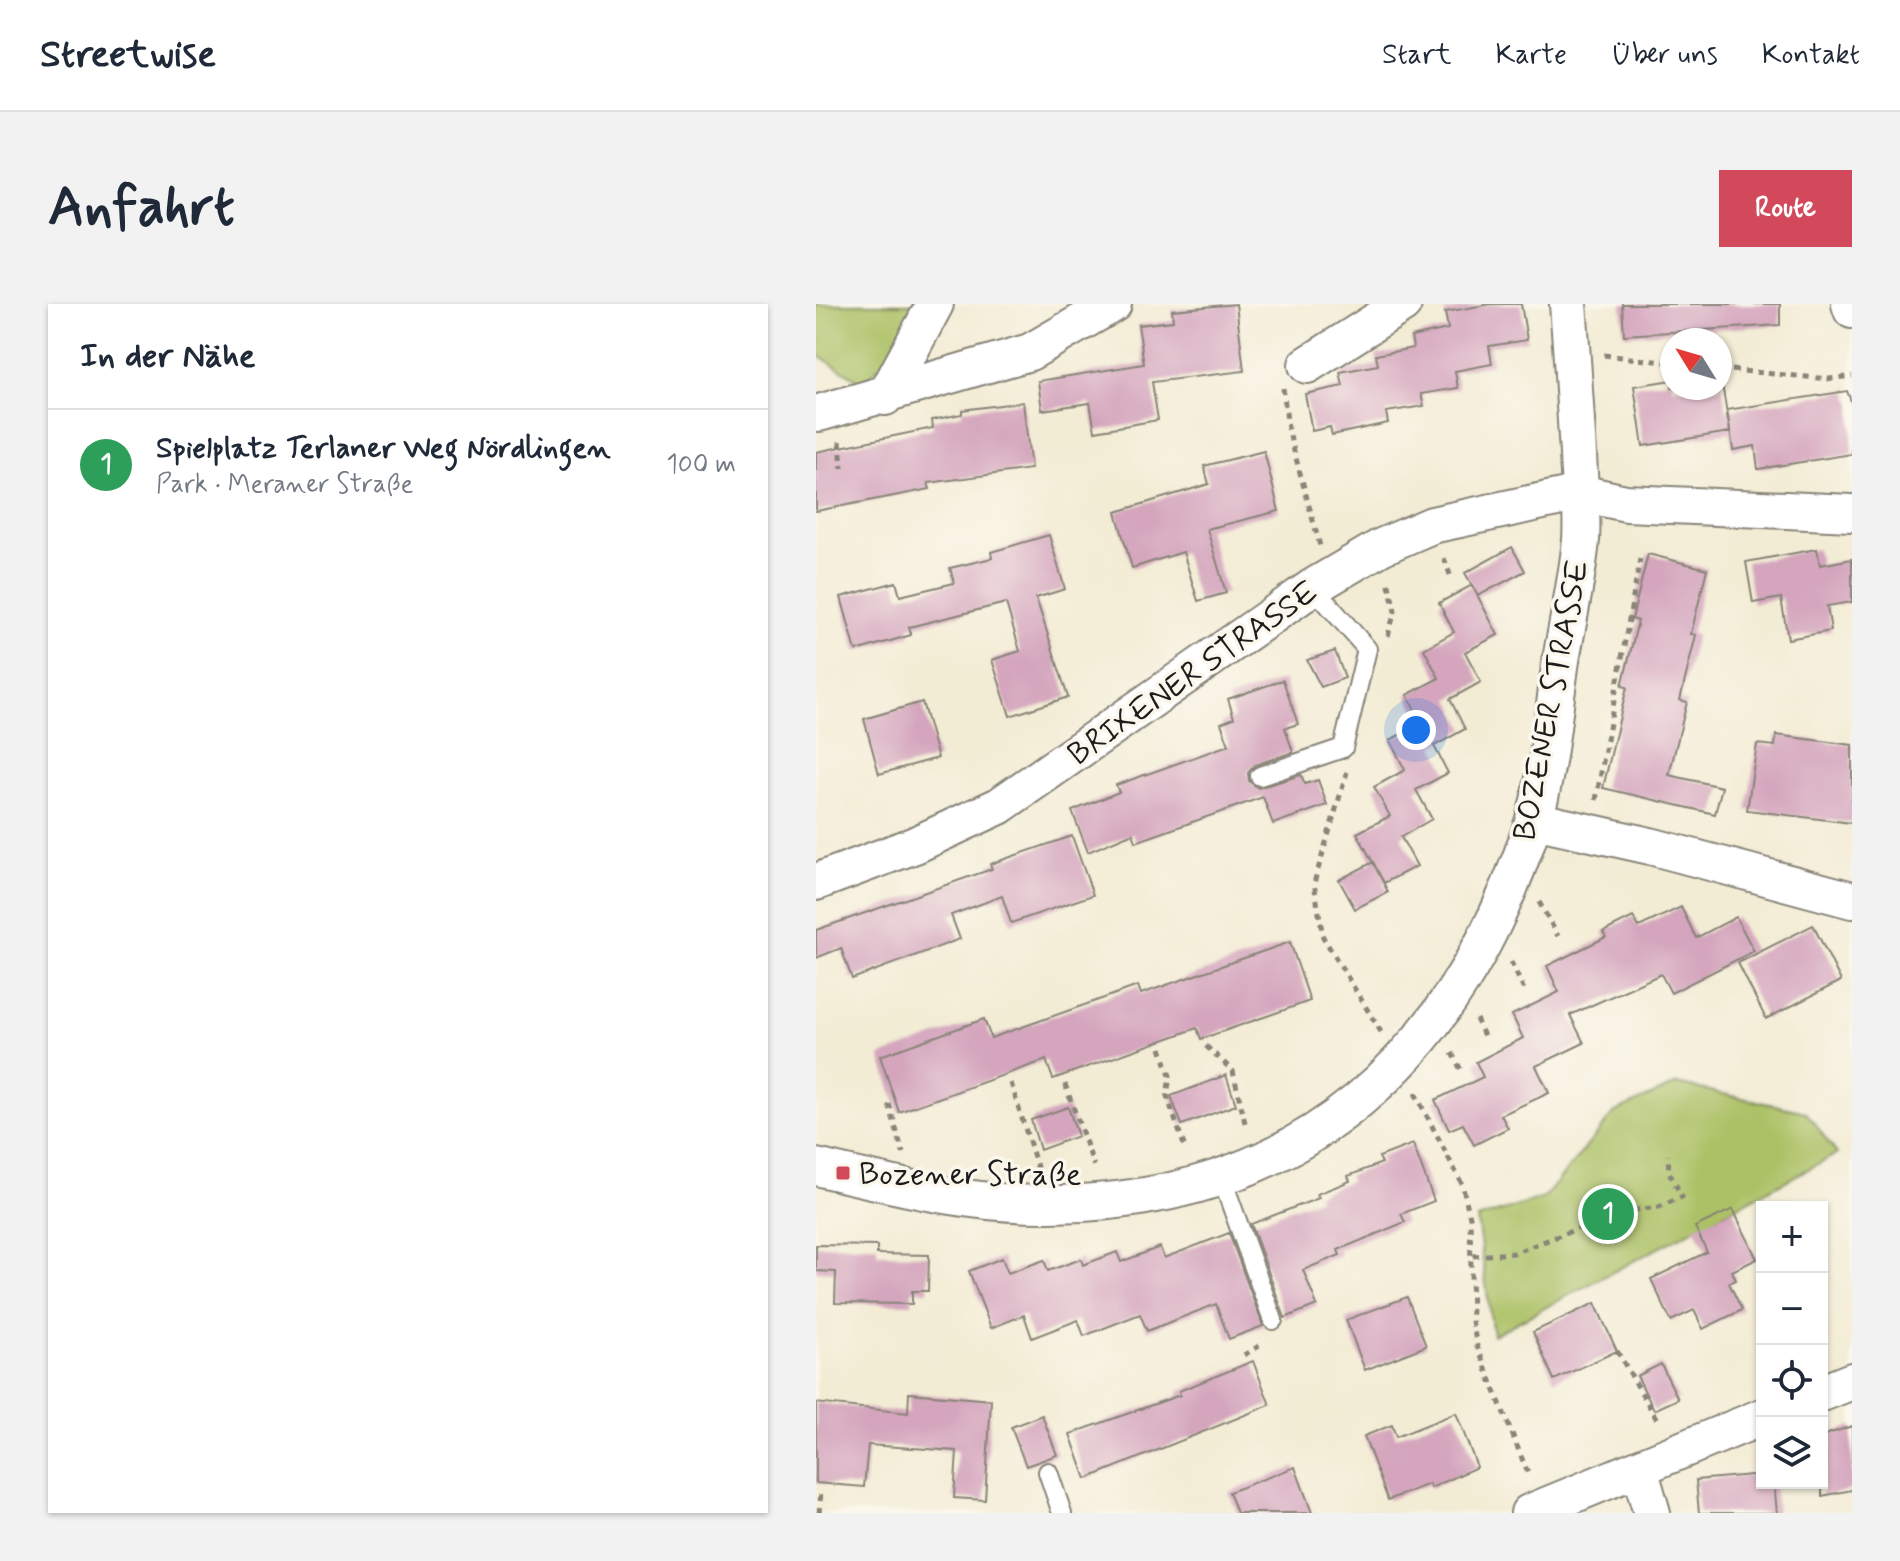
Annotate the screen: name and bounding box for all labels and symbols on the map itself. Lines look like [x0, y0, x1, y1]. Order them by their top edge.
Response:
north arrow [1660, 328, 1732, 400]
street label: BOZENER STRASSE [1504, 557, 1600, 844]
street label: BRIXENER STRASSE [1060, 572, 1326, 776]
your location [1396, 710, 1436, 750]
place label: Bozener Straße [859, 1154, 1082, 1196]
marker: Bozener Straße [834, 1164, 852, 1182]
pin: 1 [1582, 1184, 1634, 1244]

